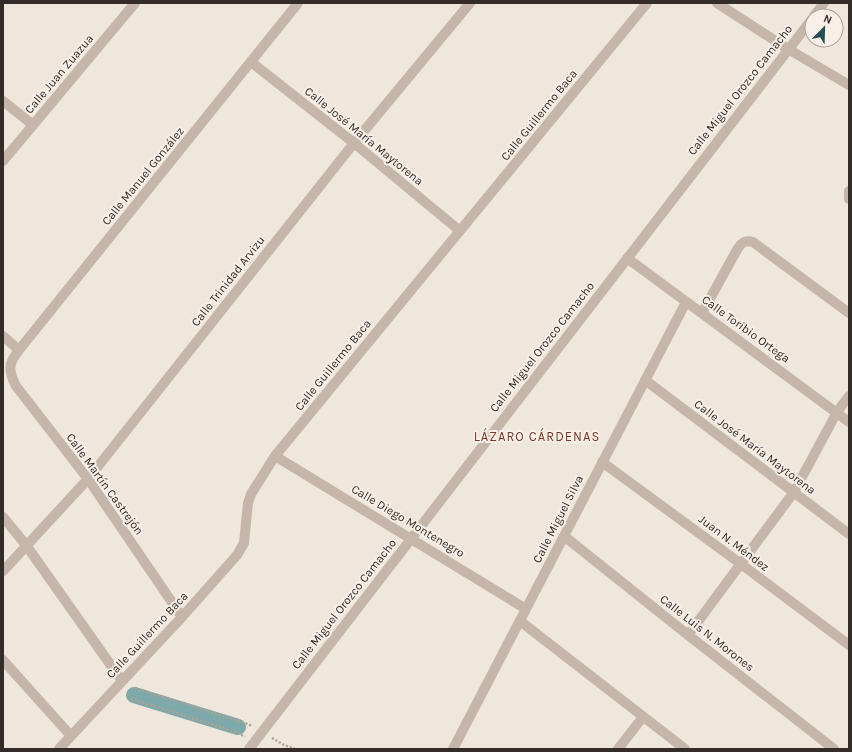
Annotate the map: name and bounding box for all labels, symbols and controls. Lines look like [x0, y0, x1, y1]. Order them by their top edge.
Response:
north arrow [804, 8, 844, 48]
text: N [822, 12, 834, 27]
street label: Calle Miguel Orozco Camacho [685, 22, 795, 158]
street label: Calle Juan Zuazua [22, 32, 96, 116]
street label: Calle Guillermo Baca [498, 67, 580, 163]
street label: Calle José María Maytorena [302, 84, 426, 188]
street label: Calle Manuel González [99, 124, 187, 228]
street label: Calle Trinidad Arvizu [188, 233, 268, 329]
street label: Calle Miguel Orozco Camacho [487, 279, 597, 415]
street label: Calle Toribio Ortega [699, 292, 793, 366]
street label: Calle Guillermo Baca [292, 317, 374, 413]
street label: Calle José María Maytorena [692, 397, 818, 497]
district label: LÁZARO CÁRDENAS [474, 427, 600, 444]
street label: Calle Martín Castrejón [64, 431, 146, 537]
street label: Calle Miguel Silva [530, 473, 586, 565]
street label: Calle Diego Montenegro [349, 482, 467, 560]
street label: Juan N. Méndez [696, 512, 772, 574]
street label: Calle Miguel Orozco Camacho [289, 536, 399, 672]
street label: Calle Guillermo Baca [103, 589, 191, 681]
street label: Calle Luis N. Morones [657, 592, 757, 674]

